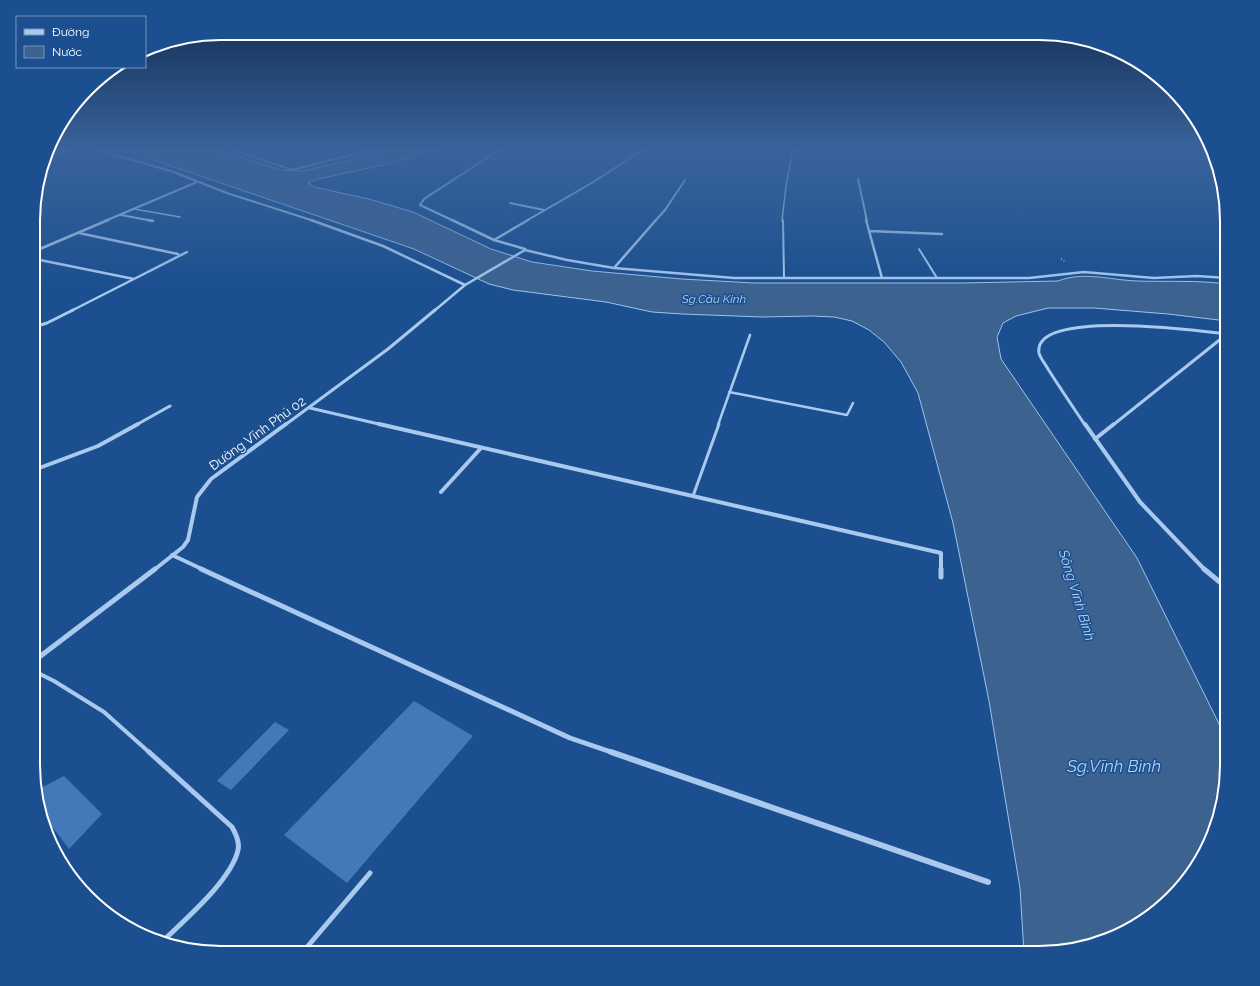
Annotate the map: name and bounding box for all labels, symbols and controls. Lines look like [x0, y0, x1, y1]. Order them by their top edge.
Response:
legend [16, 16, 146, 68]
text: Đường [52, 25, 89, 39]
text: Nước [52, 45, 83, 59]
water label: Sg.Cầu Kinh [681, 292, 746, 306]
street label: Đường Vĩnh Phú 02 [206, 393, 309, 473]
water label: Sông Vĩnh Bình [1055, 546, 1099, 643]
water label: Sg.Vĩnh Bình [1066, 756, 1161, 776]

